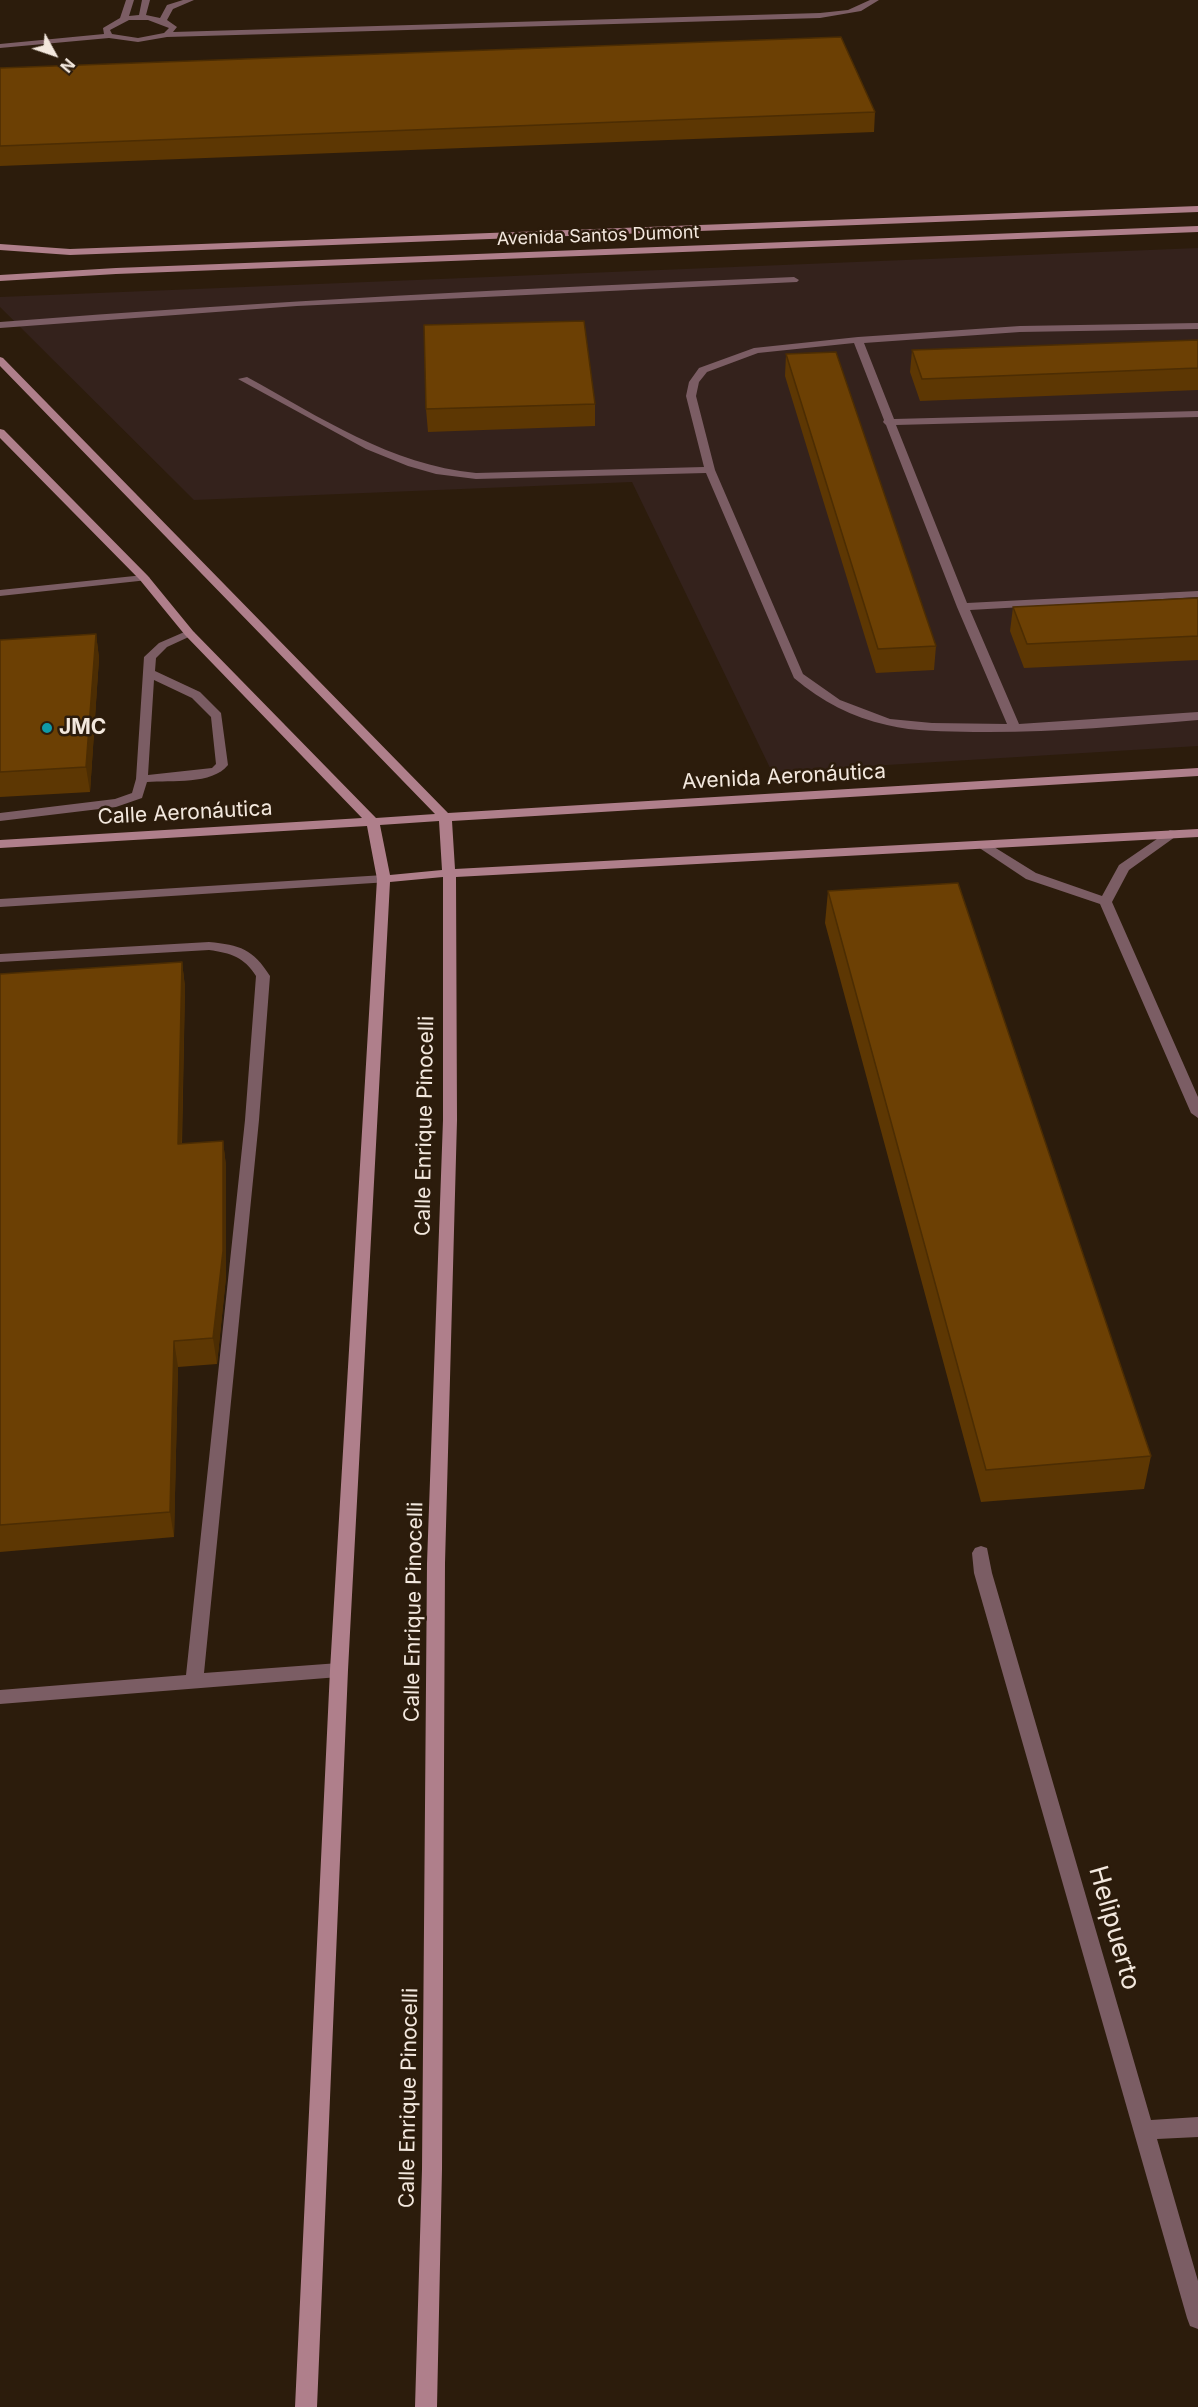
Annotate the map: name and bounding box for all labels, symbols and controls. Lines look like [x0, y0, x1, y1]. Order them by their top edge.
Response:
north arrow [24, 24, 84, 84]
text: N [56, 54, 79, 77]
street label: Avenida Santos Dumont [496, 222, 700, 250]
place label: JMC [59, 715, 106, 741]
marker: JMC [40, 721, 54, 735]
street label: Avenida Aeronáutica [681, 759, 887, 795]
street label: Calle Aeronáutica [97, 796, 273, 830]
street label: Calle Enrique Pinocelli [410, 1016, 440, 1236]
street label: Calle Enrique Pinocelli [399, 1502, 429, 1722]
street label: Helipuerto [1081, 1862, 1147, 1994]
street label: Calle Enrique Pinocelli [394, 1988, 424, 2208]

